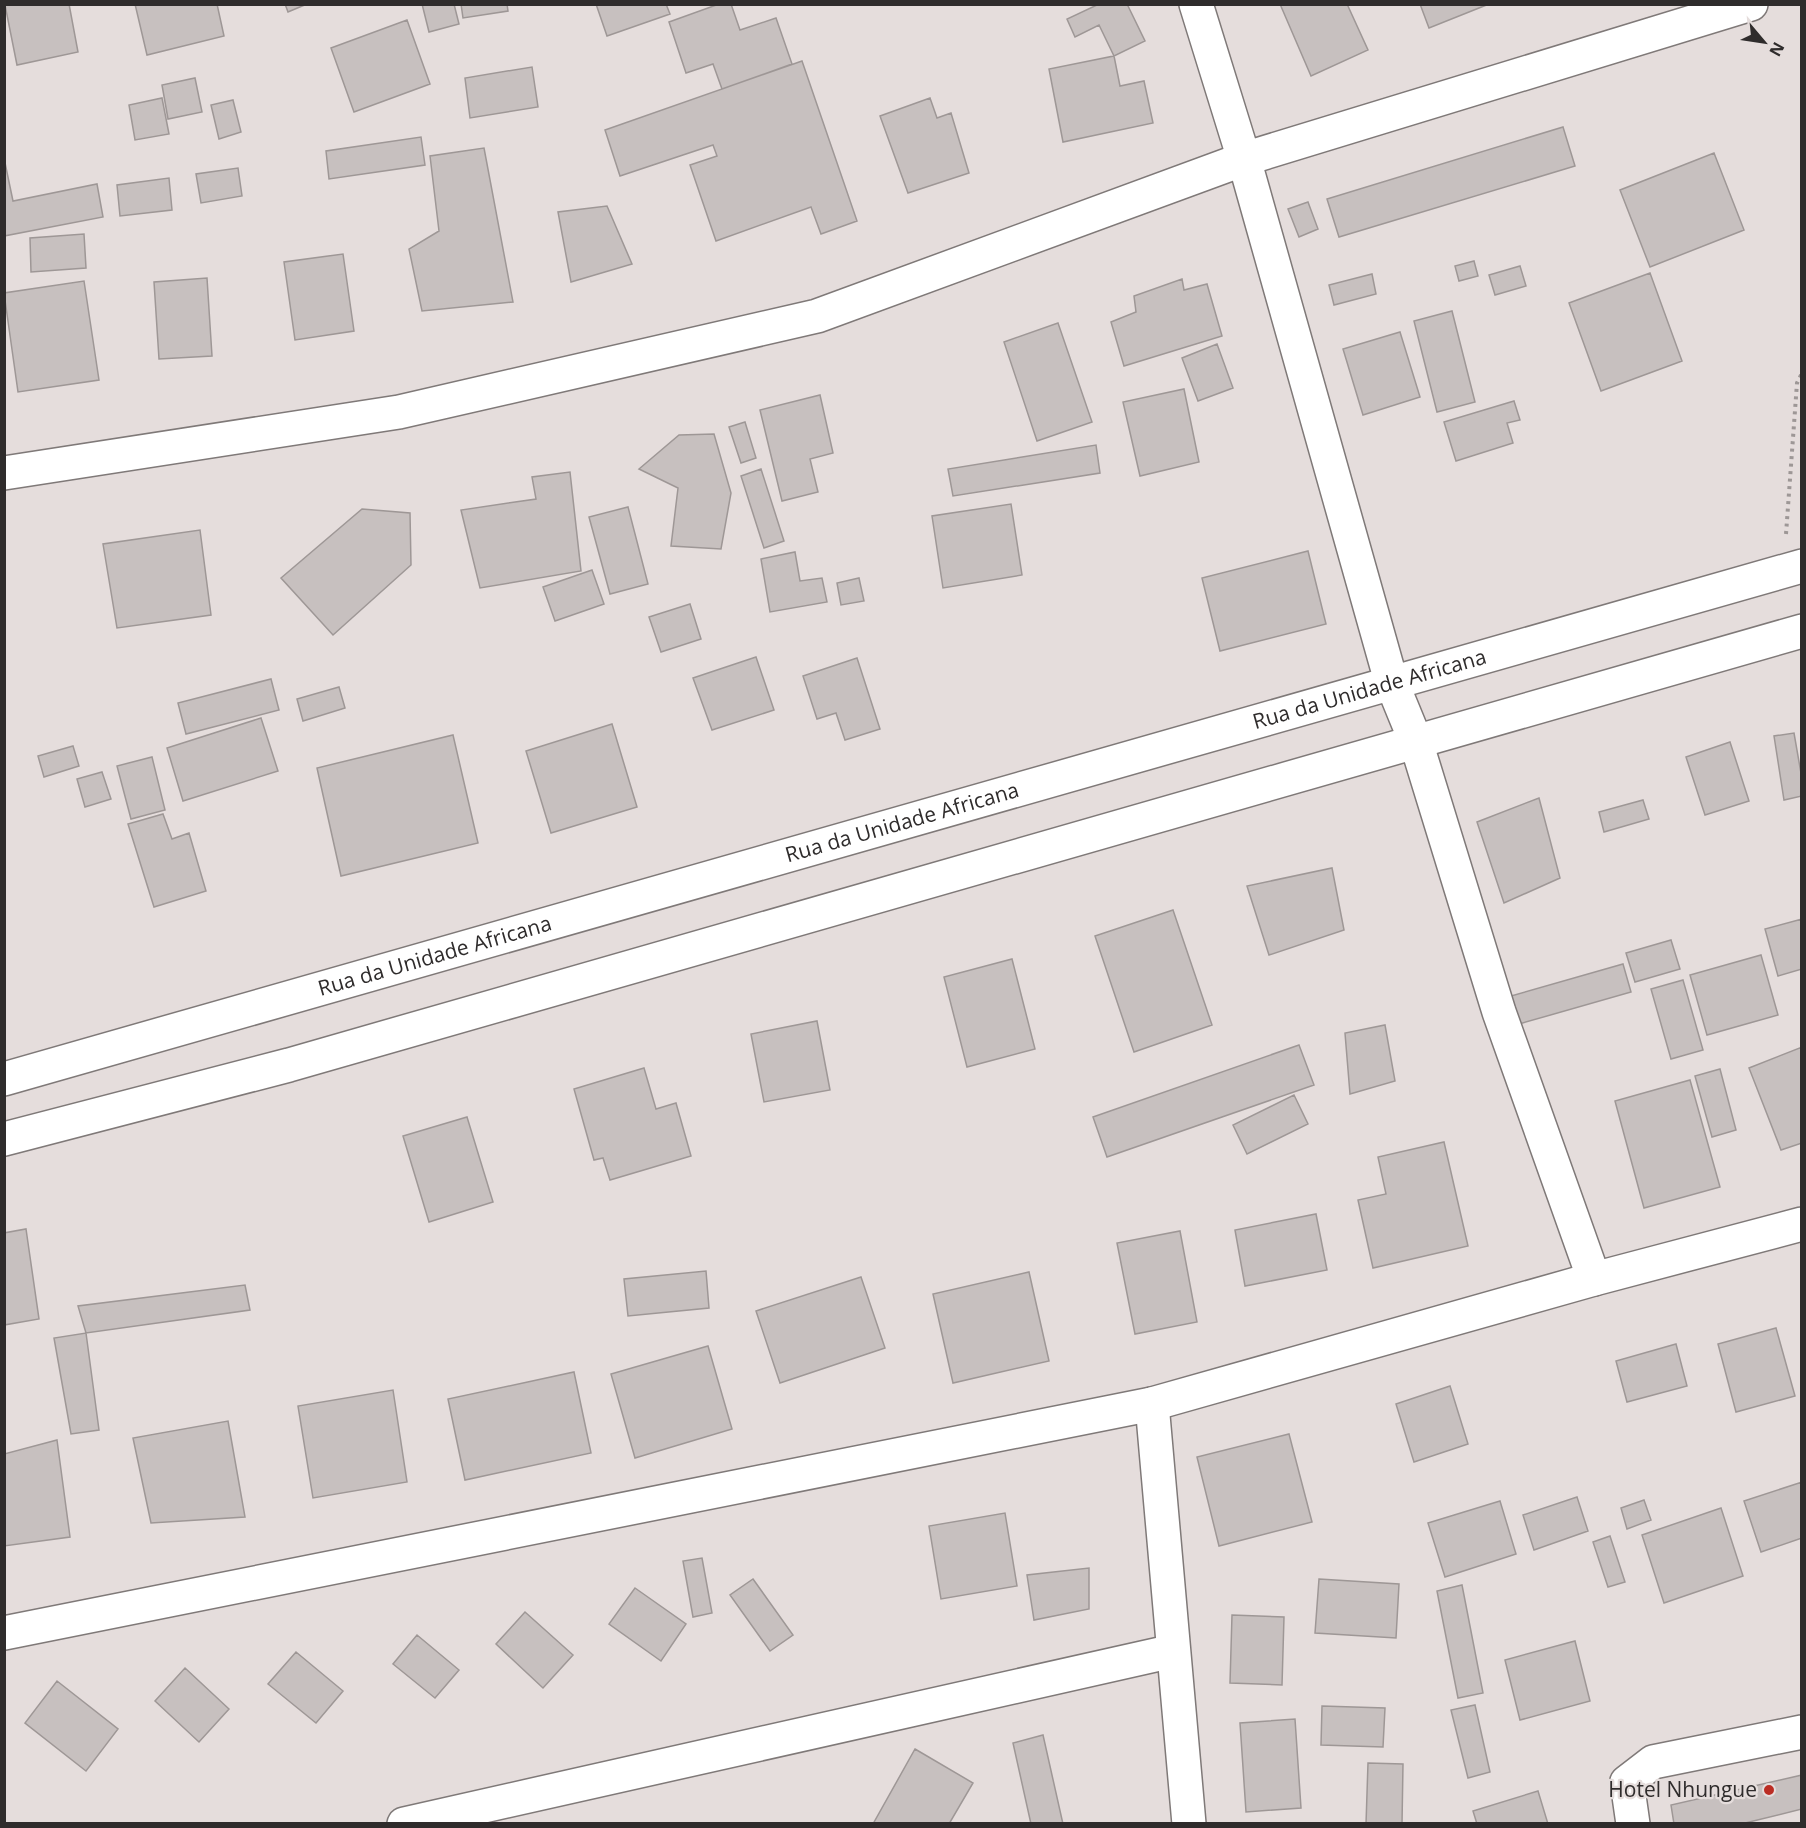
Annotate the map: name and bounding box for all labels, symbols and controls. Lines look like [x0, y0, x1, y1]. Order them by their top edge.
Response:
north arrow [1734, 12, 1794, 72]
text: N [1764, 38, 1790, 60]
street label: Rua da Unidade Africana [1249, 642, 1489, 735]
street label: Rua da Unidade Africana [782, 775, 1022, 868]
street label: Rua da Unidade Africana [314, 908, 555, 1002]
place label: Hotel Nhungue [1608, 1775, 1757, 1803]
marker: Hotel Nhungue [1762, 1783, 1776, 1797]

